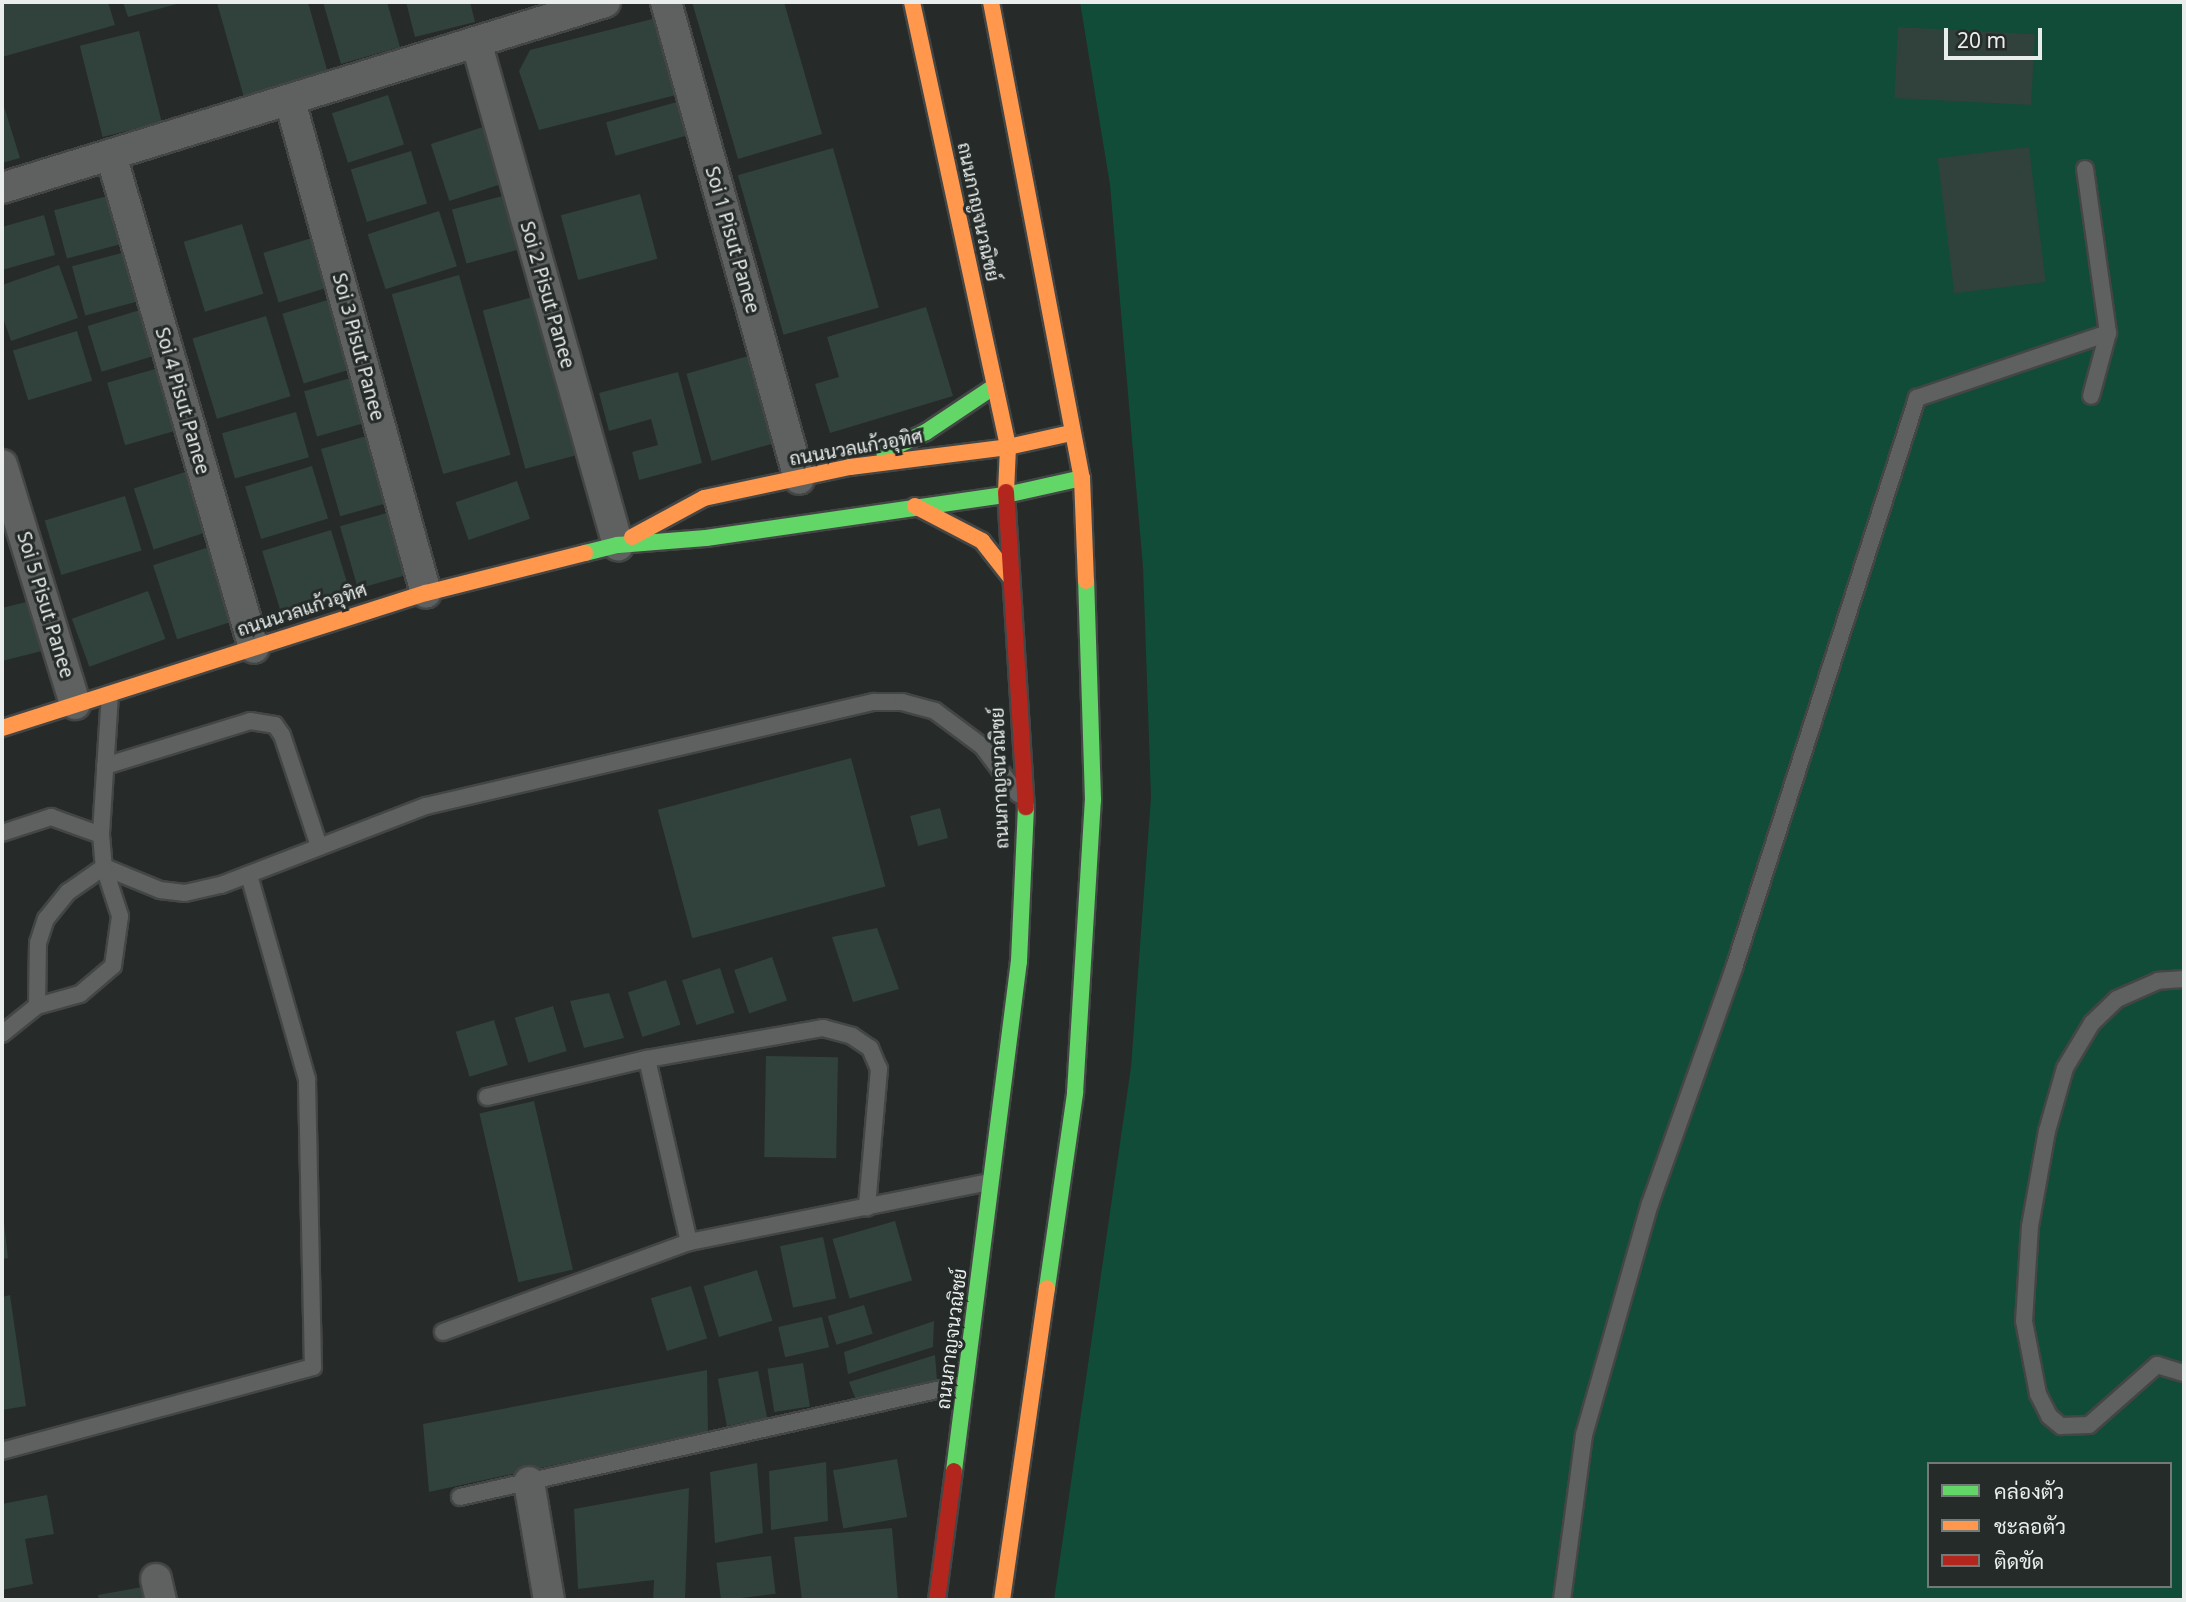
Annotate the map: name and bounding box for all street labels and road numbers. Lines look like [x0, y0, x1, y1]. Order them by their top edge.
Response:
street label: ถนนกาญจนวณิชย์ [952, 140, 1004, 284]
street label: Soi 1 Pisut Panee [700, 164, 764, 316]
street label: Soi 2 Pisut Panee [515, 219, 579, 371]
street label: Soi 3 Pisut Panee [327, 271, 389, 423]
street label: Soi 4 Pisut Panee [150, 325, 214, 477]
street label: ถนนนวลแก้วอุทิศ [788, 425, 924, 471]
street label: Soi 5 Pisut Panee [12, 529, 78, 681]
street label: ถนนนวลแก้วอุทิศ [234, 578, 370, 642]
street label: ถนนกาญจนวณิชย์ [986, 707, 1014, 849]
street label: ถนนกาญจนวณิชย์ [932, 1267, 972, 1411]

